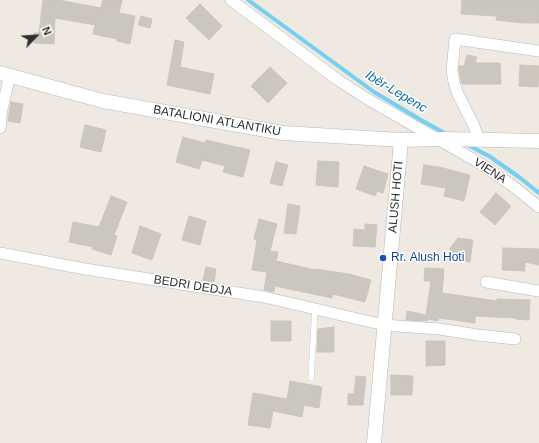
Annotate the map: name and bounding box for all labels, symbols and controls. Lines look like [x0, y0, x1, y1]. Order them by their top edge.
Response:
north arrow [16, 16, 56, 56]
text: N [40, 25, 54, 37]
water label: Ibër-Lepenc [362, 68, 430, 116]
street label: BATALIONI ATLANTIKU [152, 103, 282, 139]
street label: VIENA [471, 155, 509, 187]
street label: ALUSH HOTI [386, 161, 406, 233]
place label: Rr. Alush Hoti [391, 251, 464, 265]
marker: Rr. Alush Hoti [378, 253, 388, 263]
street label: BEDRI DEDJA [153, 273, 233, 299]

